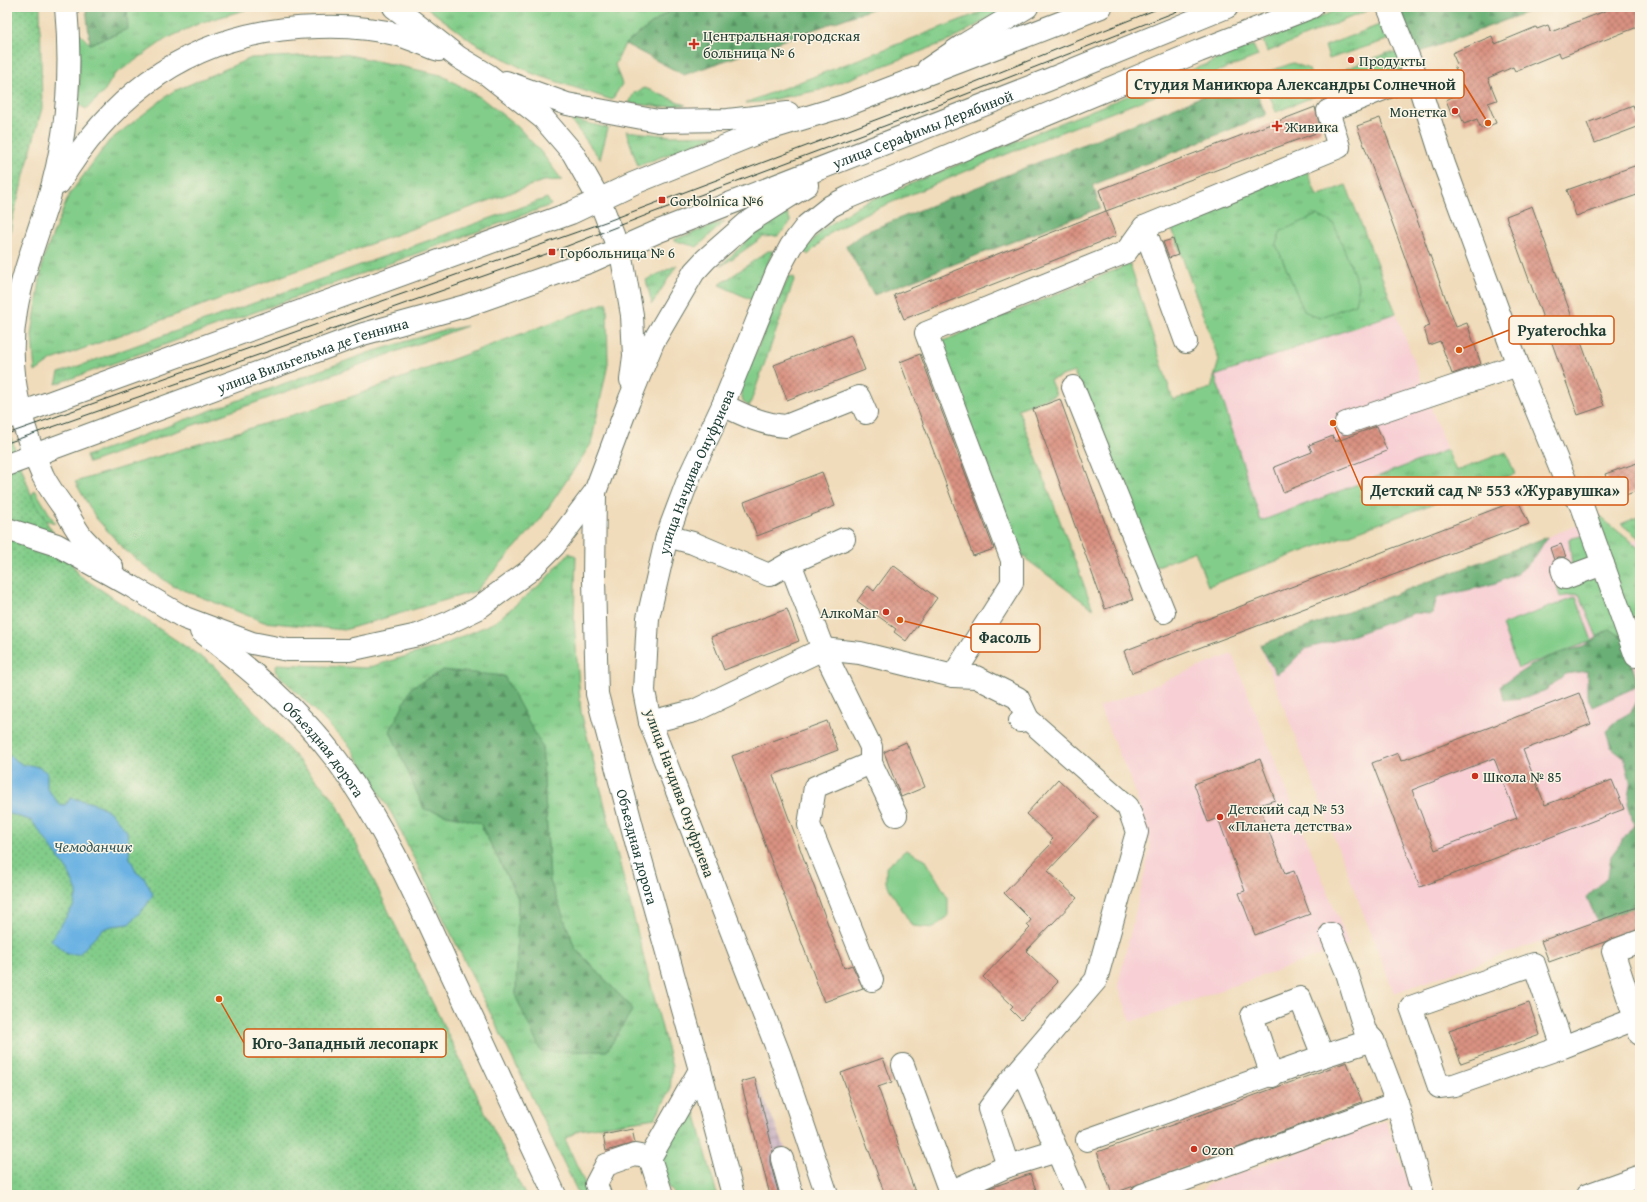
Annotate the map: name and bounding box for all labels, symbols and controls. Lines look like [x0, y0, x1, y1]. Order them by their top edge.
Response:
place label: Центральная городская больница № 6 [703, 25, 861, 63]
marker: Центральная городская больница № 6 [688, 38, 700, 50]
place label: Продукты [1359, 50, 1426, 71]
marker: Продукты [1346, 55, 1356, 65]
callout: Студия Маникюра Александры Солнечной [1127, 70, 1464, 98]
text: Студия Маникюра Александры Солнечной [1134, 72, 1456, 96]
street label: улица Серафимы Дерябиной [828, 84, 1016, 174]
place label: Монетка [1390, 101, 1448, 122]
marker: Монетка [1450, 106, 1460, 116]
place label: Живика [1284, 116, 1339, 137]
marker: Живика [1272, 121, 1282, 131]
place label: Gorbolnica №6 [670, 190, 763, 211]
marker: Gorbolnica №6 [657, 195, 667, 205]
place label: Горбольница № 6 [560, 242, 675, 263]
marker: Горбольница № 6 [547, 247, 557, 257]
street label: улица Вильгельма де Геннина [213, 311, 411, 398]
callout: Pyaterochka [1509, 316, 1614, 344]
text: Pyaterochka [1518, 318, 1607, 342]
street label: улица Начдива Онуфриева [652, 385, 739, 558]
callout: Детский сад № 553 «Журавушка» [1362, 477, 1628, 505]
text: Детский сад № 553 «Журавушка» [1369, 478, 1620, 502]
place label: АлкоМаг [820, 602, 879, 623]
marker: АлкоМаг [881, 607, 891, 617]
callout: Фасоль [971, 624, 1040, 652]
text: Фасоль [979, 625, 1031, 649]
street label: Объездная дорога [279, 696, 370, 802]
street label: улица Начдива Онуфриева [639, 705, 721, 881]
place label: Школа № 85 [1483, 766, 1562, 787]
marker: Школа № 85 [1470, 771, 1480, 781]
street label: Объездная дорога [612, 786, 664, 908]
place label: Детский сад № 53 «Планета детства» [1227, 798, 1352, 836]
marker: Детский сад № 53 «Планета детства» [1215, 812, 1225, 822]
water label: Чемоданчик [54, 834, 133, 858]
callout: Юго-Западный лесопарк [244, 1029, 446, 1057]
text: Юго-Западный лесопарк [252, 1031, 439, 1055]
place label: Ozon [1202, 1139, 1234, 1160]
marker: Ozon [1189, 1144, 1199, 1154]

